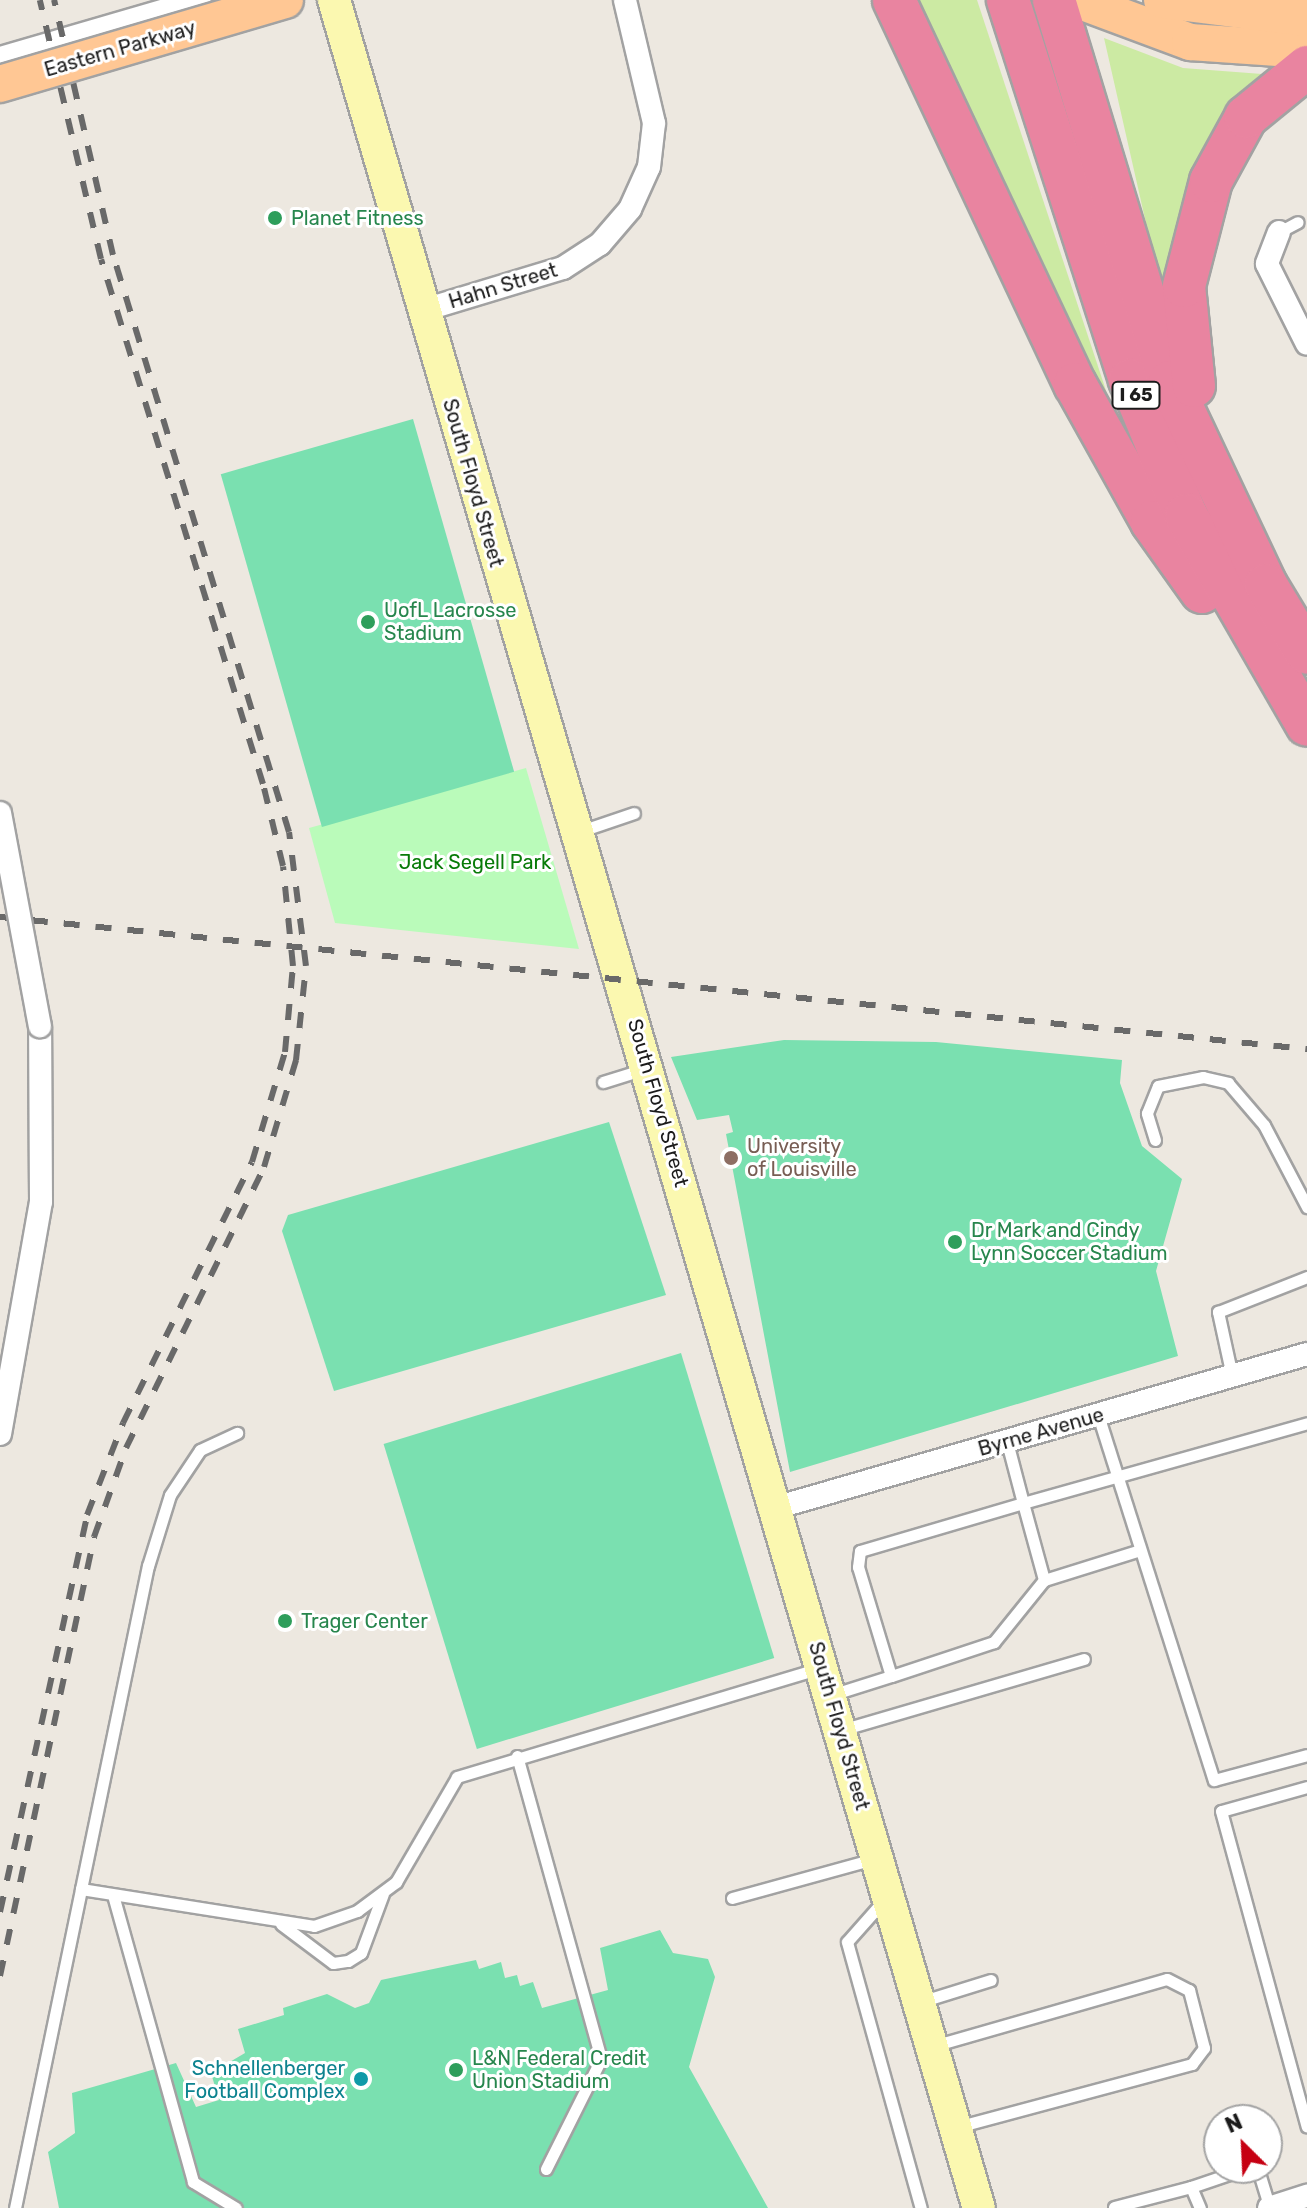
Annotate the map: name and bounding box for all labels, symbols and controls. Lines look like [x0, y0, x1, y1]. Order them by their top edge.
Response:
street label: Eastern Parkway [42, 16, 198, 82]
place label: Planet Fitness [291, 206, 424, 230]
marker: Planet Fitness [266, 209, 284, 227]
street label: Hahn Street [446, 258, 560, 314]
road number: I 65 [1110, 381, 1162, 409]
street label: South Floyd Street [438, 396, 508, 570]
place label: UofL Lacrosse Stadium [384, 598, 517, 645]
marker: UofL Lacrosse Stadium [359, 613, 377, 631]
park label: Jack Segell Park [399, 850, 551, 874]
street label: South Floyd Street [623, 1016, 693, 1190]
place label: University of Louisville [747, 1134, 857, 1181]
marker: University of Louisville [722, 1149, 740, 1167]
place label: Dr Mark and Cindy Lynn Soccer Stadium [971, 1218, 1168, 1265]
marker: Dr Mark and Cindy Lynn Soccer Stadium [946, 1233, 964, 1251]
street label: Byrne Avenue [975, 1403, 1107, 1461]
place label: Trager Center [301, 1609, 428, 1633]
marker: Trager Center [276, 1612, 294, 1630]
street label: South Floyd Street [804, 1639, 874, 1813]
place label: L&N Federal Credit Union Stadium [472, 2046, 646, 2093]
place label: Schnellenberger Football Complex [184, 2056, 345, 2103]
marker: L&N Federal Credit Union Stadium [447, 2061, 465, 2079]
marker: Schnellenberger Football Complex [352, 2070, 370, 2088]
north arrow [1203, 2104, 1283, 2184]
text: N [1221, 2108, 1247, 2139]

